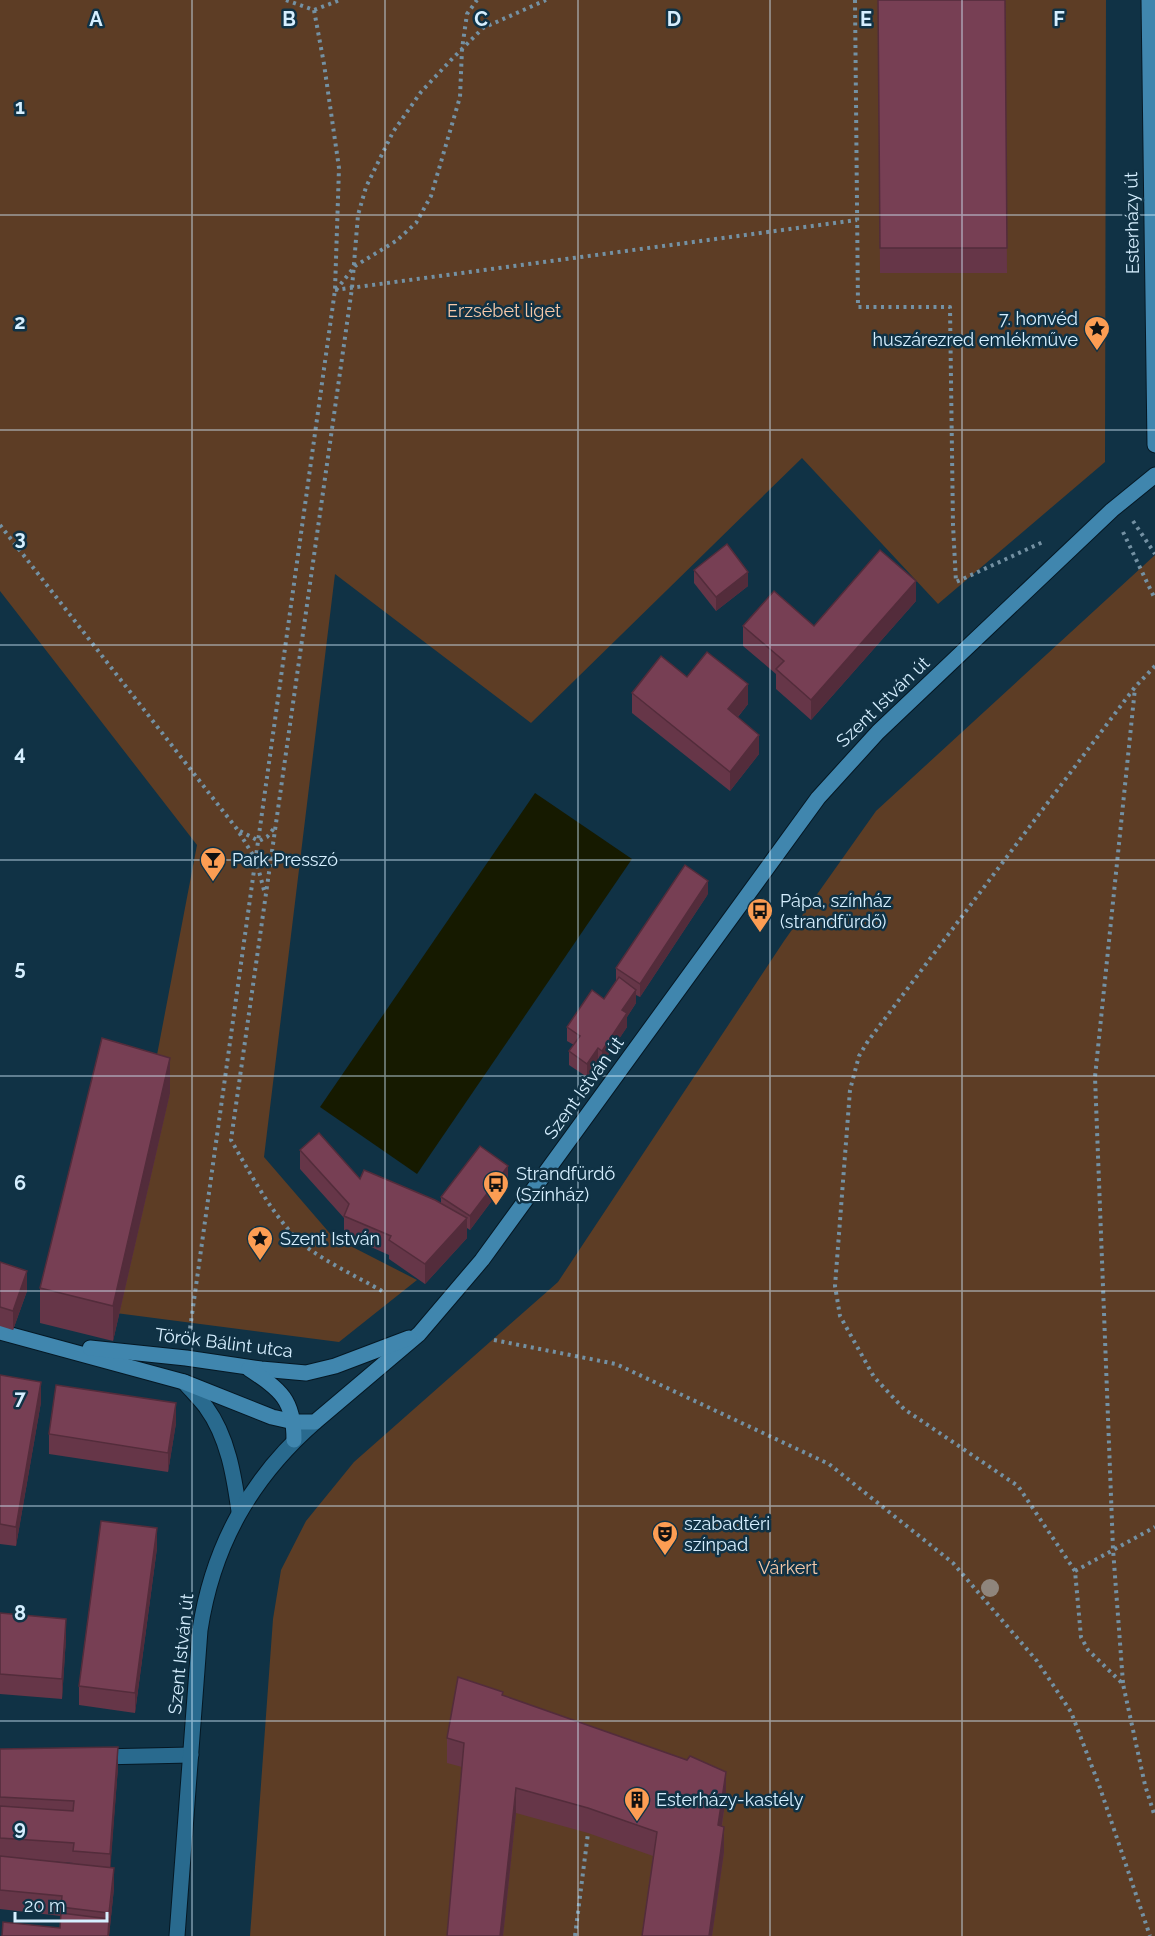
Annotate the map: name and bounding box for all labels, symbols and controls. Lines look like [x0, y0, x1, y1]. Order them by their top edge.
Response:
text: A [89, 7, 103, 31]
text: B [282, 7, 296, 31]
text: C [474, 7, 488, 31]
text: D [667, 7, 681, 31]
text: E [860, 7, 872, 31]
text: F [1053, 7, 1065, 31]
text: 1 [15, 95, 25, 119]
street label: Esterházy út [1120, 172, 1143, 274]
park label: Erzsébet liget [447, 300, 561, 321]
place label: 7. honvéd huszárezred emlékműve [873, 308, 1078, 350]
text: 2 [14, 310, 26, 334]
place icon: 7. honvéd huszárezred emlékműve [1082, 314, 1112, 352]
text: 3 [14, 526, 26, 550]
street label: Szent István út [832, 652, 934, 751]
text: 4 [14, 741, 26, 765]
bar icon: Park Presszó [198, 845, 228, 883]
place label: Park Presszó [232, 849, 338, 870]
place label: Pápa, színház (strandfürdő) [780, 890, 892, 932]
bus stop icon: Pápa, színház (strandfürdő) [745, 896, 775, 934]
text: 5 [14, 956, 26, 980]
street label: Szent István út [539, 1032, 628, 1143]
place label: Strandfürdő (Színház) [516, 1163, 615, 1205]
bus stop icon: Strandfürdő (Színház) [481, 1169, 511, 1207]
text: 6 [14, 1171, 26, 1195]
place icon: Szent István [245, 1224, 275, 1262]
place label: Szent István [280, 1228, 380, 1249]
street label: Török Bálint utca [154, 1324, 294, 1361]
text: 7 [14, 1386, 26, 1410]
place label: szabadtéri színpad [684, 1513, 770, 1555]
theatre icon: szabadtéri színpad [650, 1519, 680, 1557]
park label: Várkert [758, 1557, 818, 1578]
street label: Szent István út [164, 1593, 197, 1715]
text: 8 [14, 1601, 26, 1625]
building icon: Esterházy-kastély [622, 1785, 652, 1823]
place label: Esterházy-kastély [656, 1789, 804, 1810]
text: 9 [14, 1816, 26, 1840]
scale bar [15, 1885, 106, 1923]
text: 20 m [24, 1895, 66, 1916]

